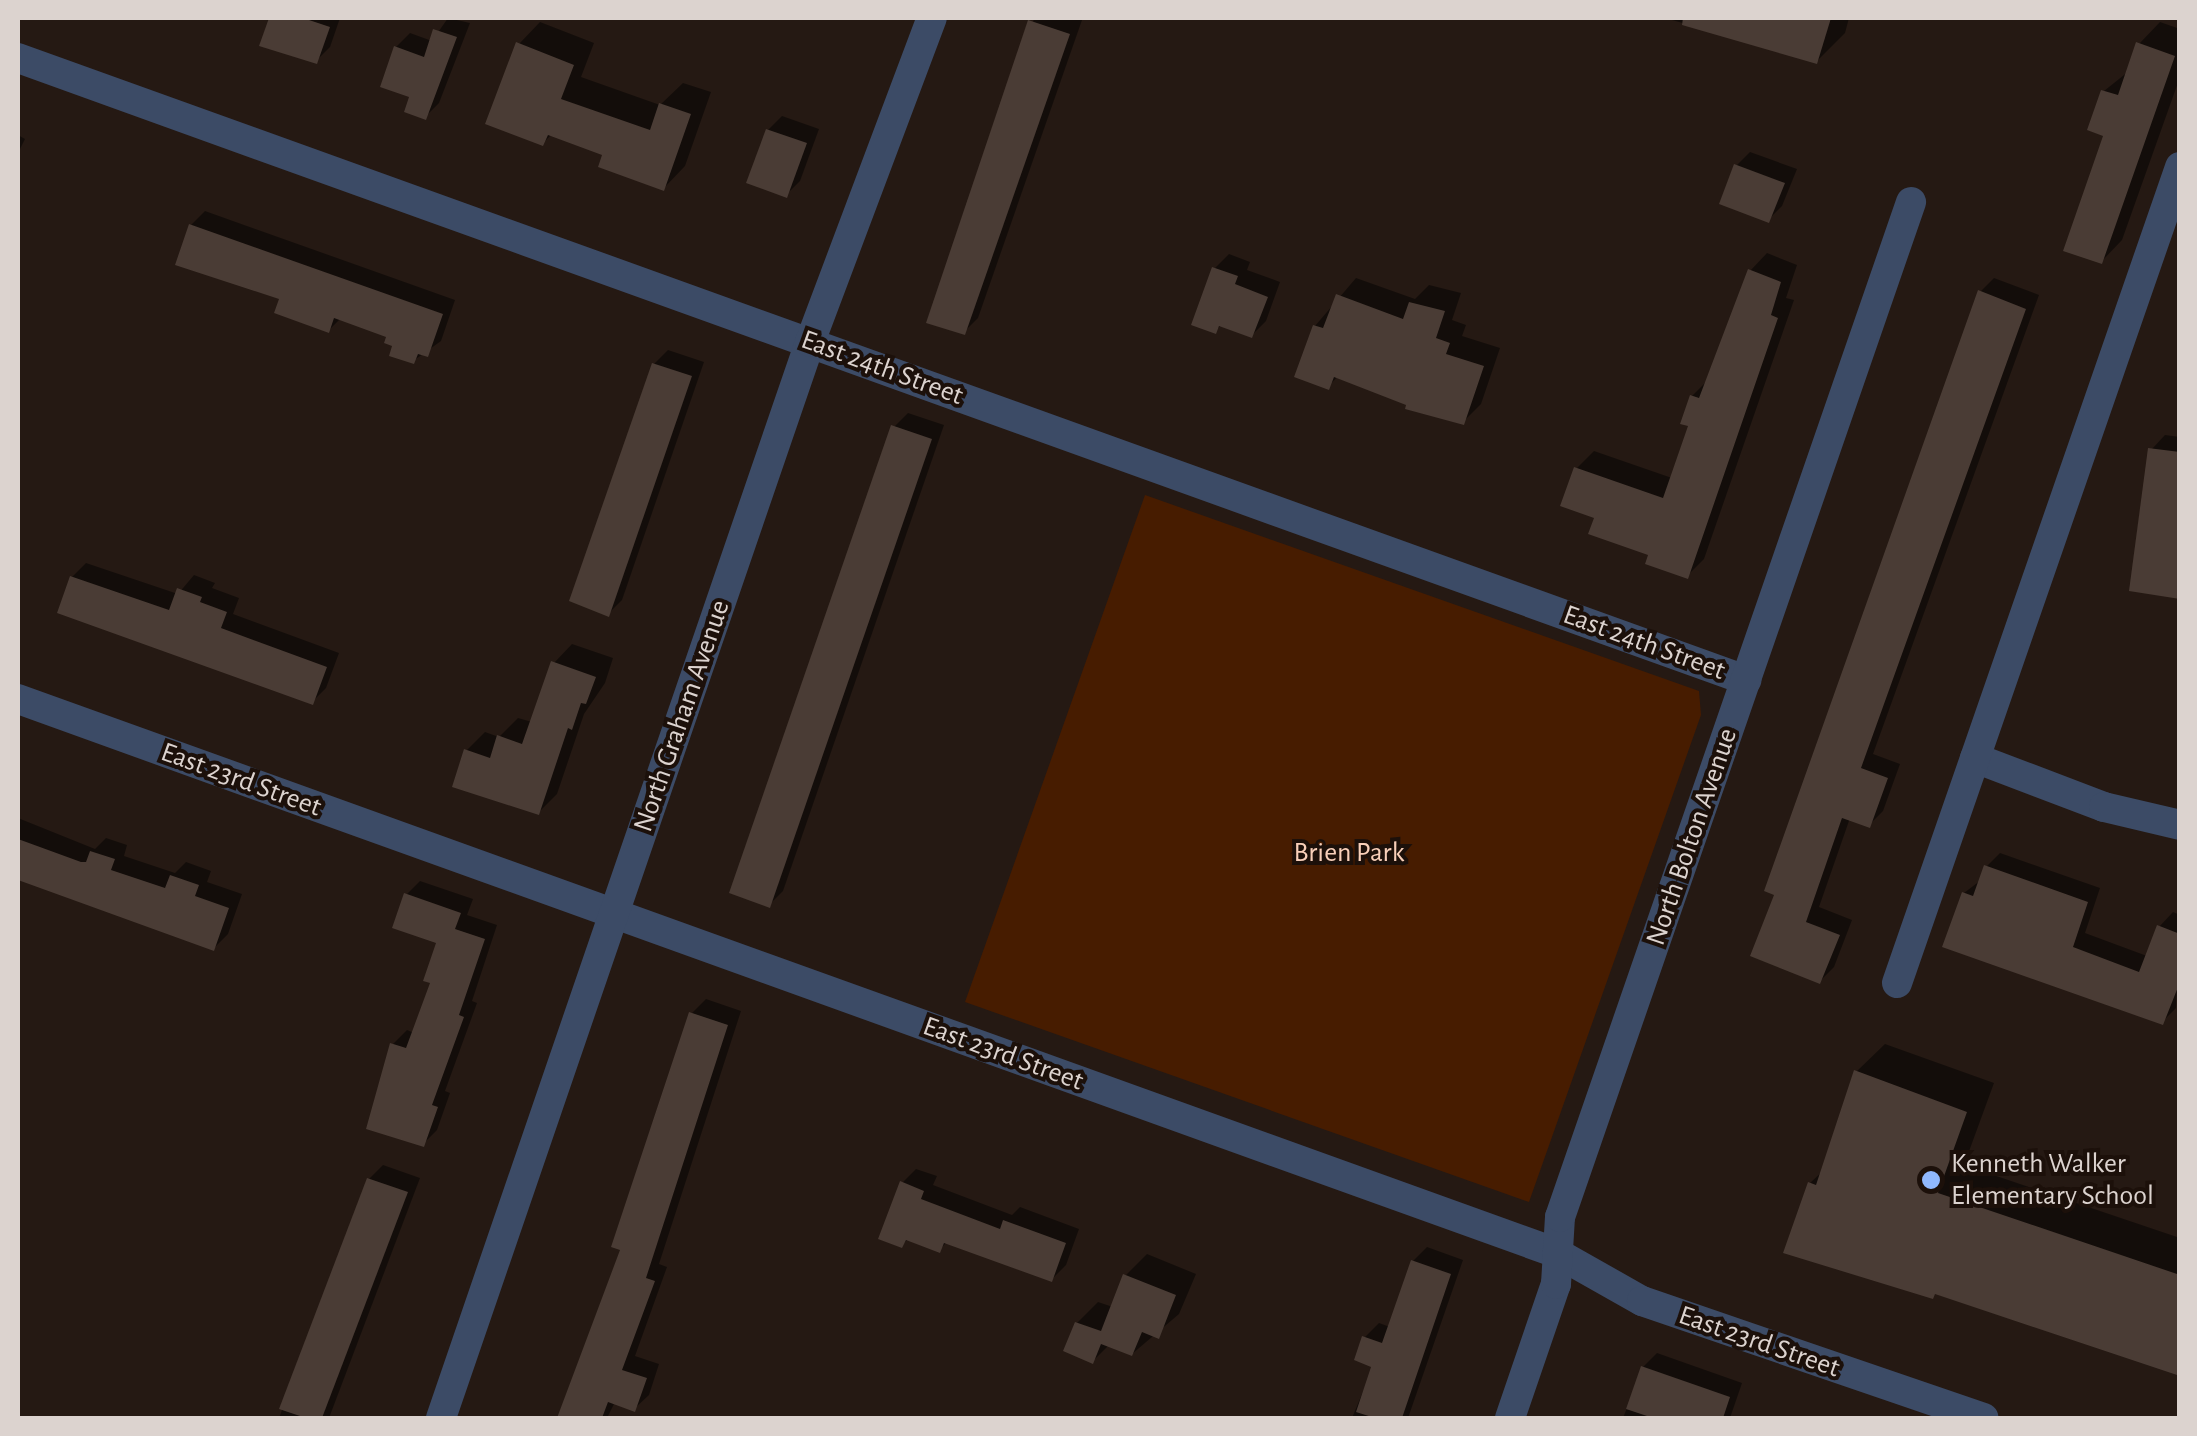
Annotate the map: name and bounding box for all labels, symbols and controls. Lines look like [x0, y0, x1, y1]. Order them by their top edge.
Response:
street label: East 24th Street [796, 323, 968, 413]
street label: North Graham Avenue [627, 596, 737, 836]
street label: East 24th Street [1558, 598, 1730, 688]
street label: North Bolton Avenue [1639, 724, 1745, 950]
street label: East 23rd Street [156, 735, 326, 825]
park label: Brien Park [1294, 836, 1404, 870]
street label: East 23rd Street [918, 1009, 1088, 1099]
place label: Kenneth Walker Elementary School [1951, 1147, 2154, 1213]
marker: Kenneth Walker Elementary School [1920, 1169, 1942, 1191]
street label: East 23rd Street [1674, 1299, 1844, 1385]

